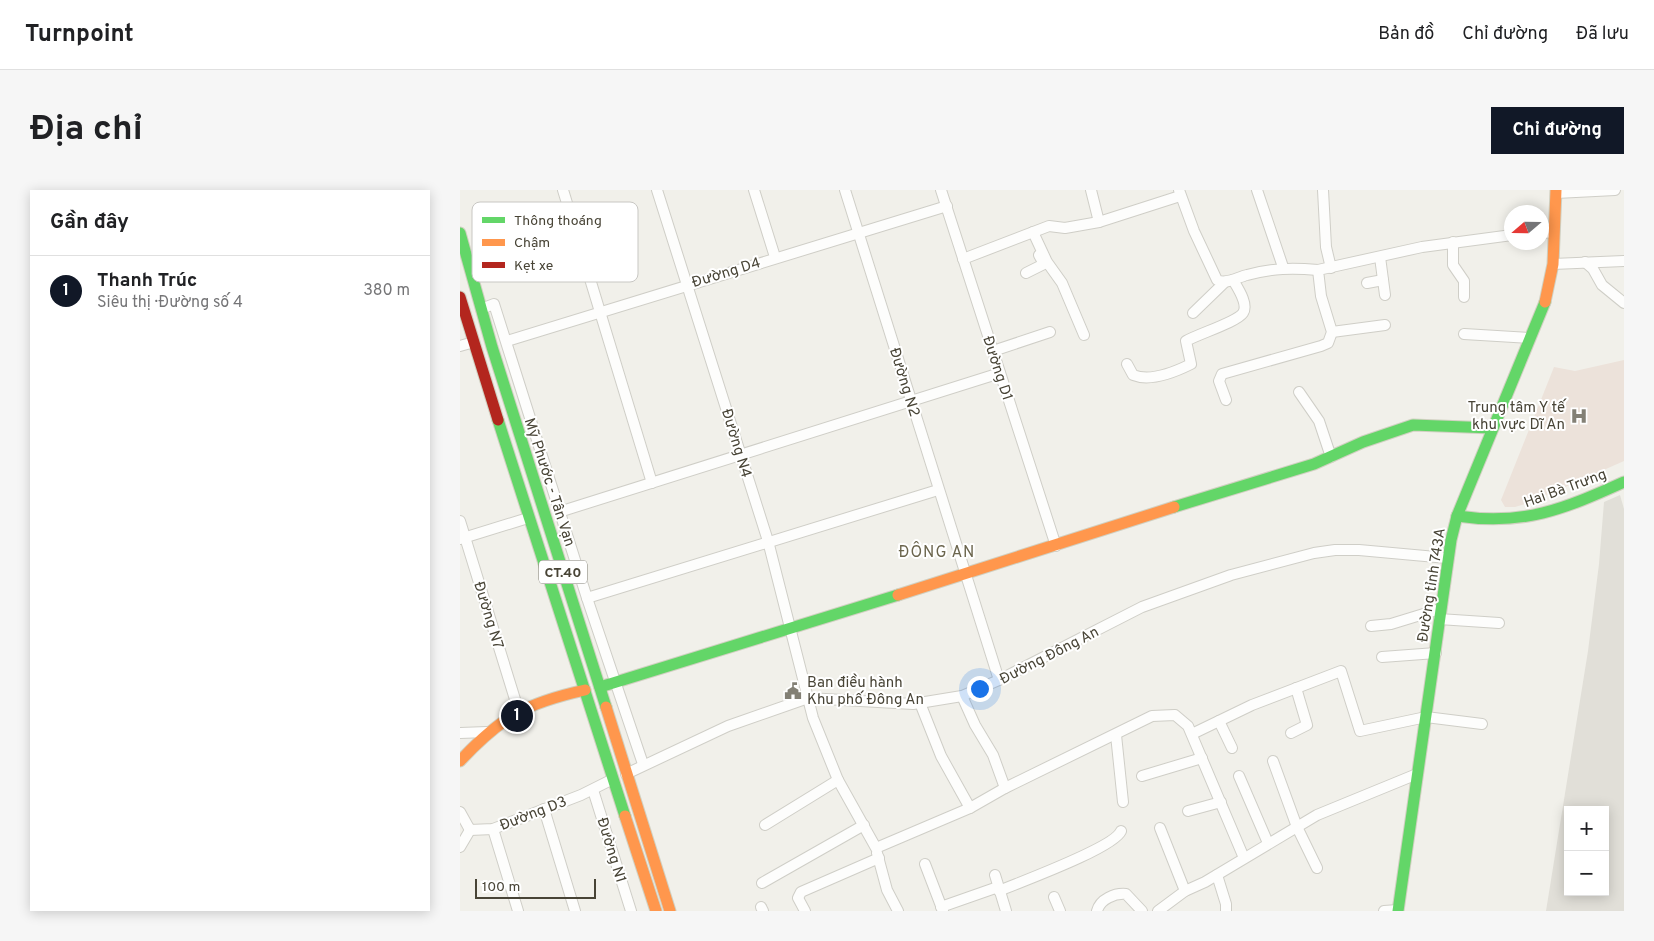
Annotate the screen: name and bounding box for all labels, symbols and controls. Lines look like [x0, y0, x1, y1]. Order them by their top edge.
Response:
text: Turnpoint [25, 20, 134, 50]
text: Bản đồ [1378, 23, 1434, 46]
text: Chỉ đường [1462, 23, 1548, 46]
text: Đã lưu [1576, 23, 1629, 46]
button: Chỉ đường [1491, 107, 1624, 154]
text: Địa chỉ [30, 108, 143, 152]
legend [472, 202, 638, 282]
north arrow [1504, 205, 1549, 250]
text: Gần đây [50, 209, 129, 236]
text: Thông thoáng [514, 213, 602, 230]
text: Chậm [514, 235, 550, 252]
street label: Đường D4 [690, 254, 763, 293]
text: Kẹt xe [514, 258, 553, 275]
text: Thanh Trúc [97, 269, 197, 293]
text: 1 [63, 281, 69, 301]
text: 380 m [363, 281, 410, 301]
text: Siêu thị · Đường số 4 [97, 293, 243, 313]
street label: Đường D1 [977, 334, 1016, 403]
street label: Đường N2 [884, 346, 923, 419]
place label: Trung tâm Y tế khu vực Dĩ An [1468, 398, 1567, 435]
hospital icon: Trung tâm Y tế khu vực Dĩ An [1569, 406, 1589, 426]
street label: Đường N4 [716, 407, 755, 480]
street label: Mỹ Phước - Tân Vạn [519, 416, 578, 549]
street label: Hai Bà Trưng [1522, 466, 1609, 513]
street label: Đường tỉnh 743A [1414, 527, 1451, 644]
district label: ĐÔNG AN [899, 541, 975, 563]
road number: CT.40 [539, 561, 587, 584]
street label: Đường N7 [468, 579, 507, 652]
street label: Đường Đông An [997, 623, 1102, 689]
place label: Ban điều hành Khu phố Đông An [807, 673, 924, 710]
your location [967, 676, 993, 702]
public building icon: Ban điều hành Khu phố Đông An [783, 681, 803, 701]
pin: 1 [501, 697, 533, 735]
street label: Đường D3 [497, 793, 570, 836]
map controls [1564, 806, 1609, 896]
button: + [1564, 806, 1609, 851]
street label: Đường N1 [592, 815, 630, 885]
button: − [1564, 851, 1609, 896]
scale bar [475, 876, 596, 899]
text: 100 m [482, 879, 520, 896]

